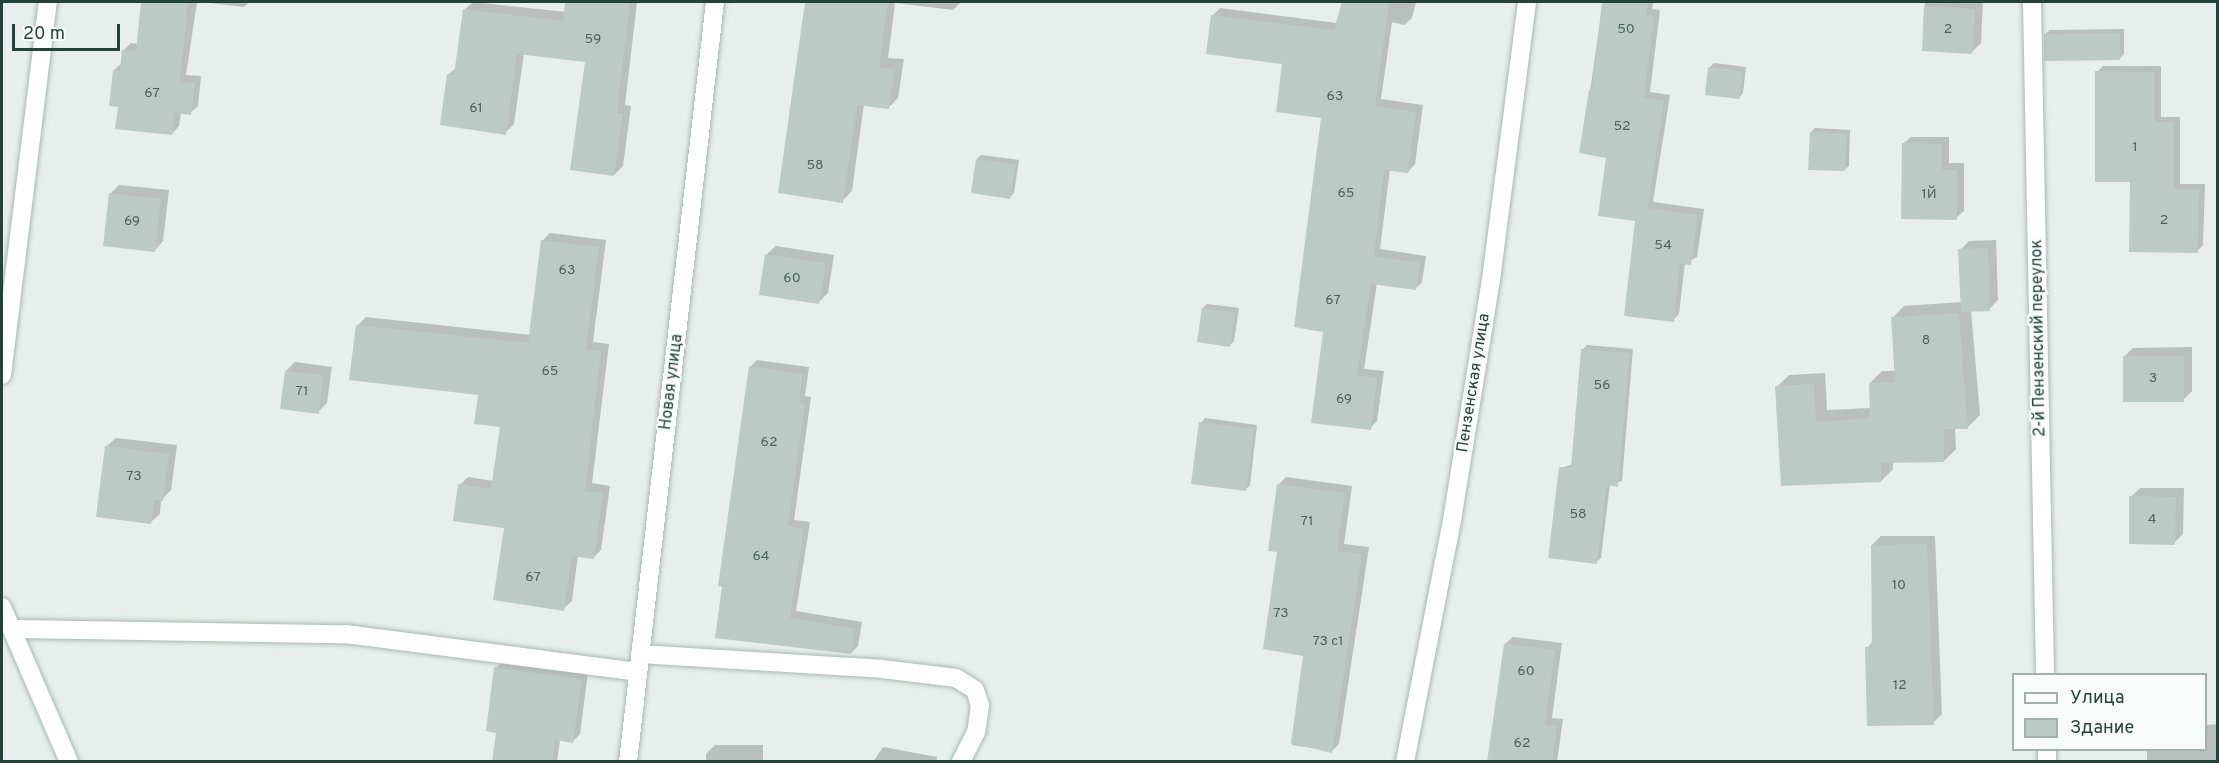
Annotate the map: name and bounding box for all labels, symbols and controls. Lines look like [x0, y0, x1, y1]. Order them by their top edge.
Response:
scale bar [15, 12, 123, 50]
house number: 50 [1617, 22, 1635, 38]
house number: 2 [1944, 22, 1952, 38]
text: 20 m [23, 23, 65, 46]
house number: 59 [585, 32, 601, 48]
house number: 67 [144, 86, 160, 102]
house number: 63 [1327, 89, 1343, 105]
house number: 61 [469, 101, 483, 117]
house number: 52 [1613, 119, 1631, 135]
house number: 1 [2132, 140, 2138, 156]
house number: 58 [806, 158, 824, 174]
house number: 65 [1337, 186, 1355, 202]
house number: 1Й [1921, 187, 1937, 203]
house number: 2 [2160, 213, 2168, 229]
house number: 69 [124, 214, 140, 230]
house number: 54 [1654, 238, 1672, 254]
street label: 2-й Пензенский переулок [2028, 239, 2050, 437]
house number: 63 [559, 263, 575, 279]
house number: 60 [783, 271, 801, 287]
house number: 67 [1325, 293, 1341, 309]
street label: Пензенская улица [1454, 312, 1494, 454]
street label: Новая улица [657, 333, 687, 431]
house number: 8 [1922, 333, 1930, 349]
house number: 65 [541, 364, 559, 380]
house number: 3 [2149, 371, 2157, 387]
house number: 56 [1593, 378, 1611, 394]
house number: 71 [296, 384, 308, 400]
house number: 69 [1336, 392, 1352, 408]
house number: 62 [761, 435, 777, 451]
house number: 73 [126, 469, 142, 485]
house number: 58 [1569, 507, 1587, 523]
house number: 4 [2148, 512, 2156, 528]
house number: 71 [1301, 514, 1313, 530]
house number: 64 [752, 549, 770, 565]
house number: 67 [525, 570, 541, 586]
house number: 10 [1892, 578, 1906, 594]
house number: 73 [1273, 606, 1289, 622]
house number: 73 с1 [1312, 634, 1344, 650]
house number: 60 [1517, 664, 1535, 680]
legend [2012, 673, 2207, 751]
house number: 12 [1893, 678, 1907, 694]
text: Улица [2070, 687, 2124, 710]
text: Здание [2070, 717, 2134, 740]
house number: 62 [1514, 736, 1530, 752]

